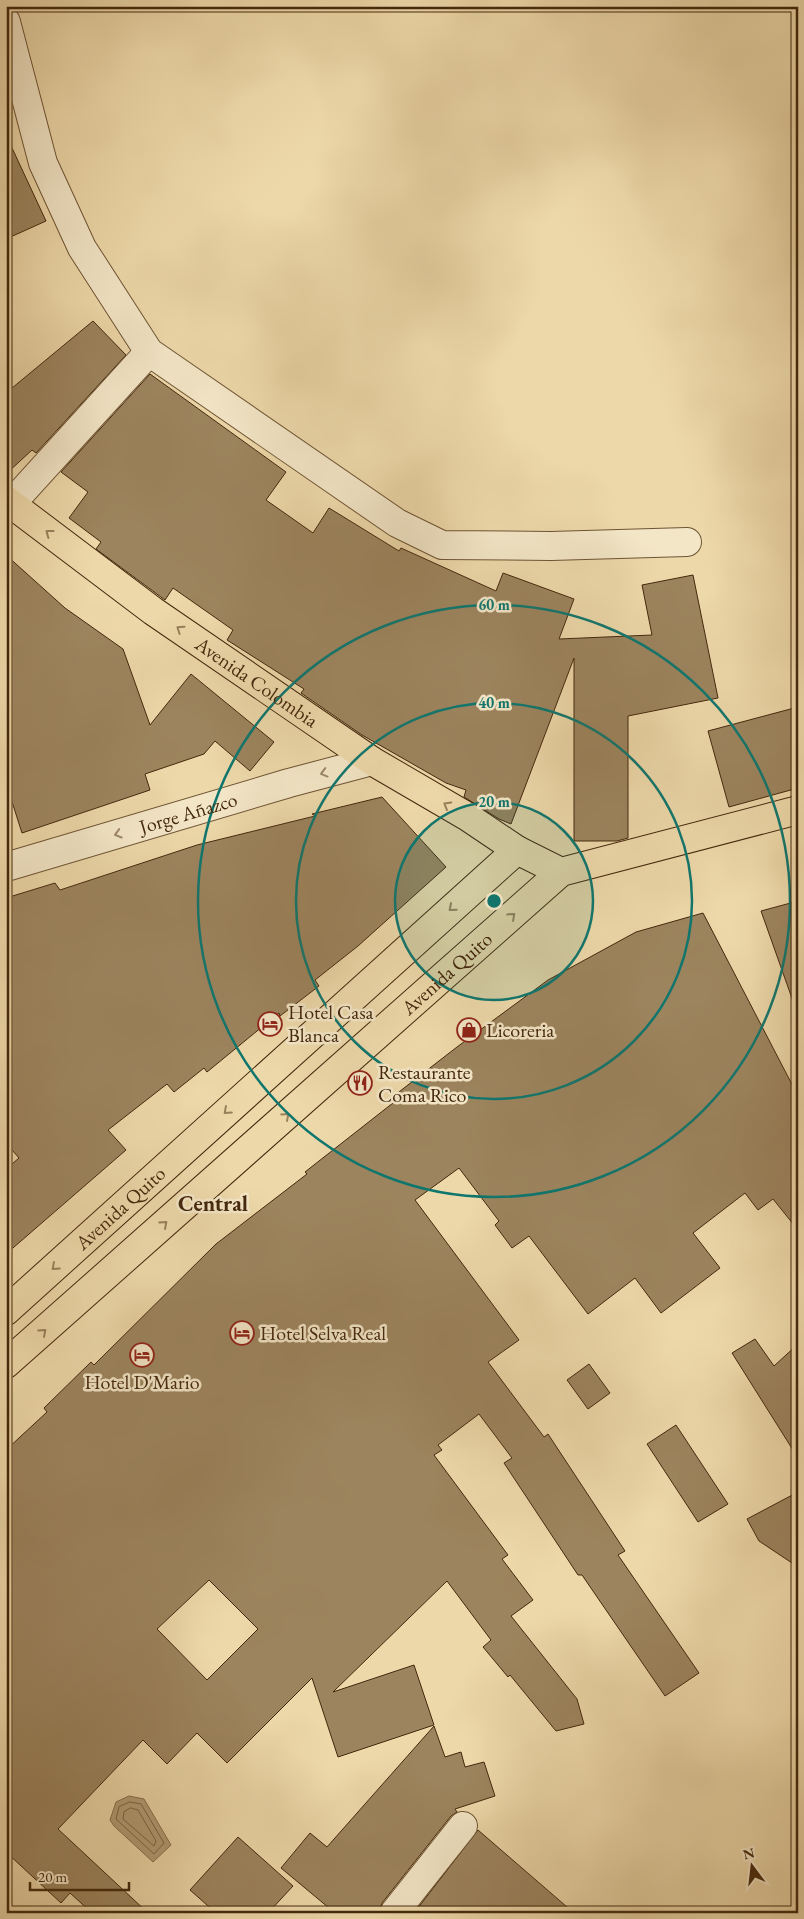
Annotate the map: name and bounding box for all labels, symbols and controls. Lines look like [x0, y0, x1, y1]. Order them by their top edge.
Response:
one-way arrow [45, 530, 55, 539]
text: 60 m [478, 595, 510, 614]
one-way arrow [176, 626, 186, 635]
street label: Avenida Colombia [189, 630, 323, 733]
text: 40 m [478, 693, 510, 712]
one-way arrow [320, 767, 329, 778]
street label: Jorge Añazco [134, 786, 240, 840]
text: 20 m [478, 792, 510, 811]
one-way arrow [444, 801, 453, 811]
one-way arrow [115, 829, 123, 839]
centre of rings [485, 892, 503, 910]
one-way arrow [448, 903, 457, 912]
one-way arrow [506, 913, 515, 921]
street label: Avenida Quito [395, 926, 498, 1021]
place label: Hotel Casa Blanca [288, 999, 374, 1048]
hotel icon: Hotel Casa Blanca [257, 1011, 283, 1037]
shop icon: Licoreria [456, 1017, 482, 1043]
place label: Licoreria [486, 1017, 554, 1043]
place label: Restaurante Coma Rico [378, 1059, 471, 1108]
restaurant icon: Restaurante Coma Rico [347, 1070, 373, 1096]
one-way arrow [224, 1105, 233, 1114]
one-way arrow [280, 1113, 289, 1122]
street label: Avenida Quito [69, 1160, 171, 1256]
district label: Central [178, 1189, 248, 1218]
one-way arrow [159, 1221, 168, 1230]
one-way arrow [51, 1261, 60, 1270]
hotel icon: Hotel Selva Real [229, 1320, 255, 1346]
place label: Hotel Selva Real [260, 1320, 386, 1346]
one-way arrow [37, 1329, 46, 1338]
hotel icon: Hotel D'Mario [129, 1342, 155, 1368]
place label: Hotel D'Mario [84, 1369, 200, 1395]
north arrow [726, 1842, 776, 1892]
text: N [741, 1843, 757, 1864]
scale bar [30, 1859, 129, 1891]
text: 20 m [38, 1867, 67, 1886]

